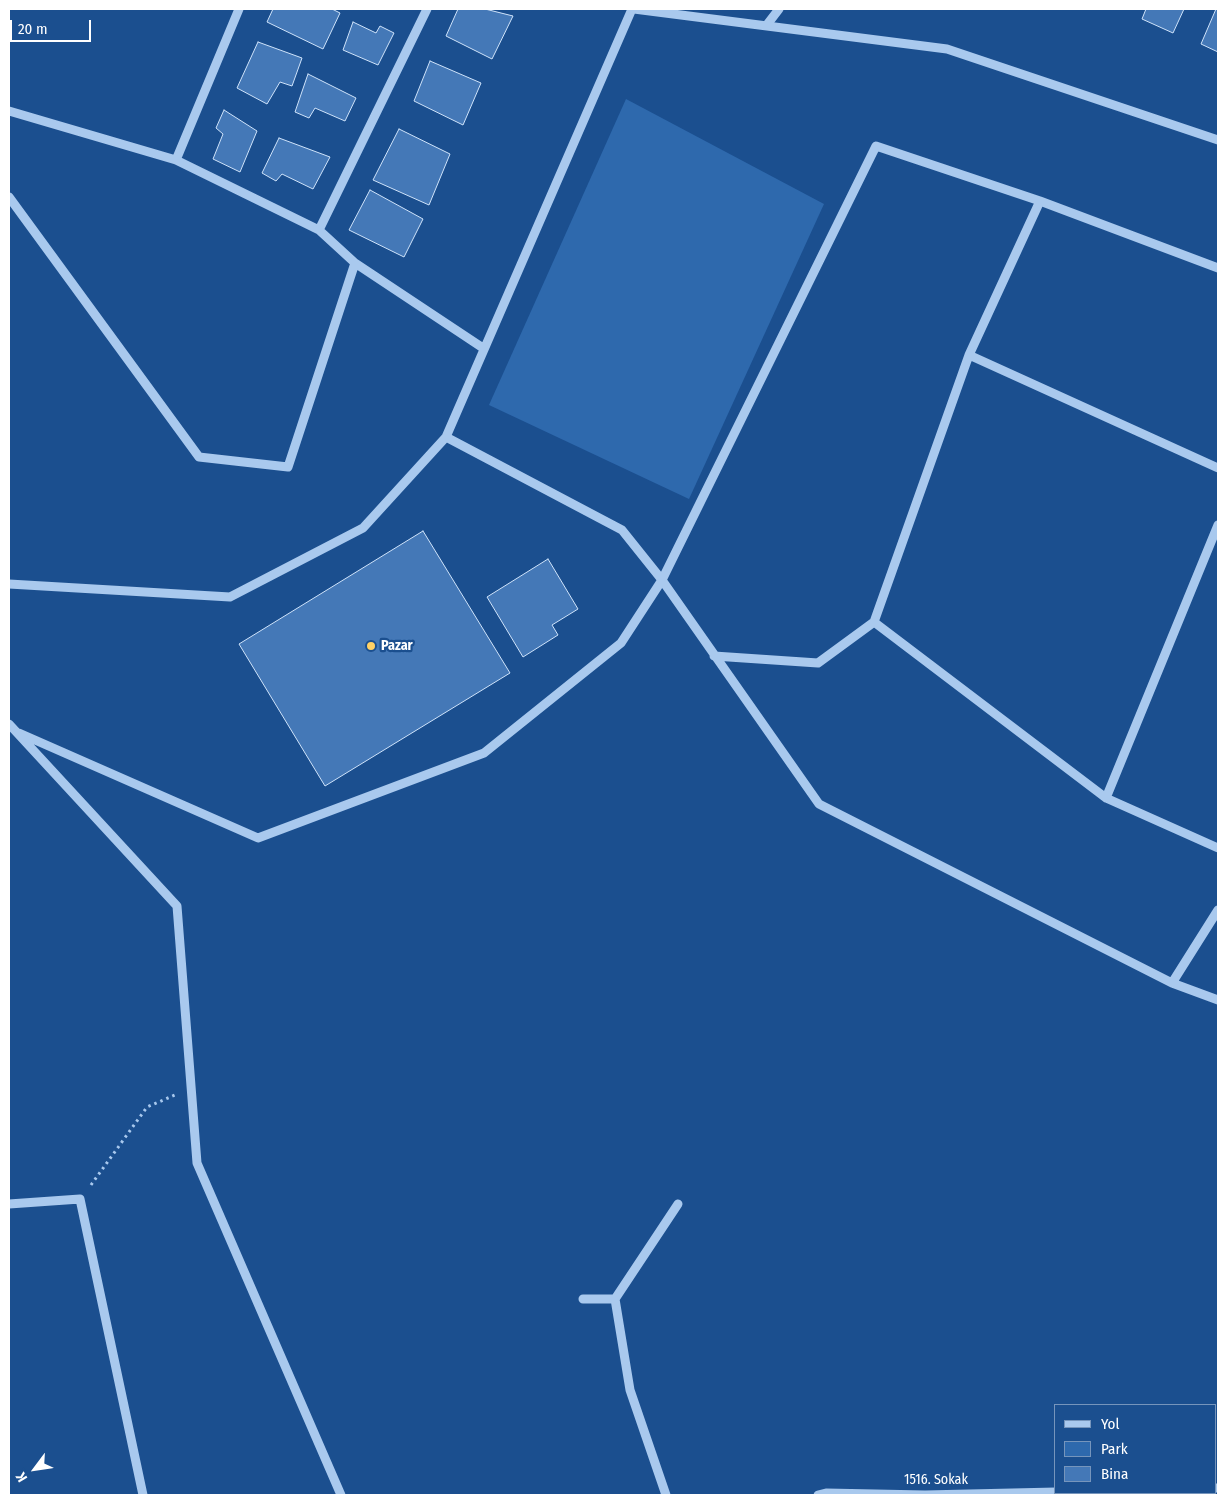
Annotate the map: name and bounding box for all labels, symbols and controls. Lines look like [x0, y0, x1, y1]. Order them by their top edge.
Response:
scale bar [12, 10, 94, 42]
text: 20 m [18, 20, 48, 38]
place label: Pazar [381, 638, 413, 654]
marker: Pazar [365, 640, 377, 652]
legend [1054, 1404, 1217, 1494]
text: Yol [1101, 1415, 1119, 1433]
text: Park [1101, 1440, 1128, 1458]
north arrow [10, 1444, 60, 1494]
text: Bina [1101, 1465, 1128, 1483]
text: K [12, 1469, 31, 1485]
street label: 1516. Sokak [904, 1472, 968, 1488]

